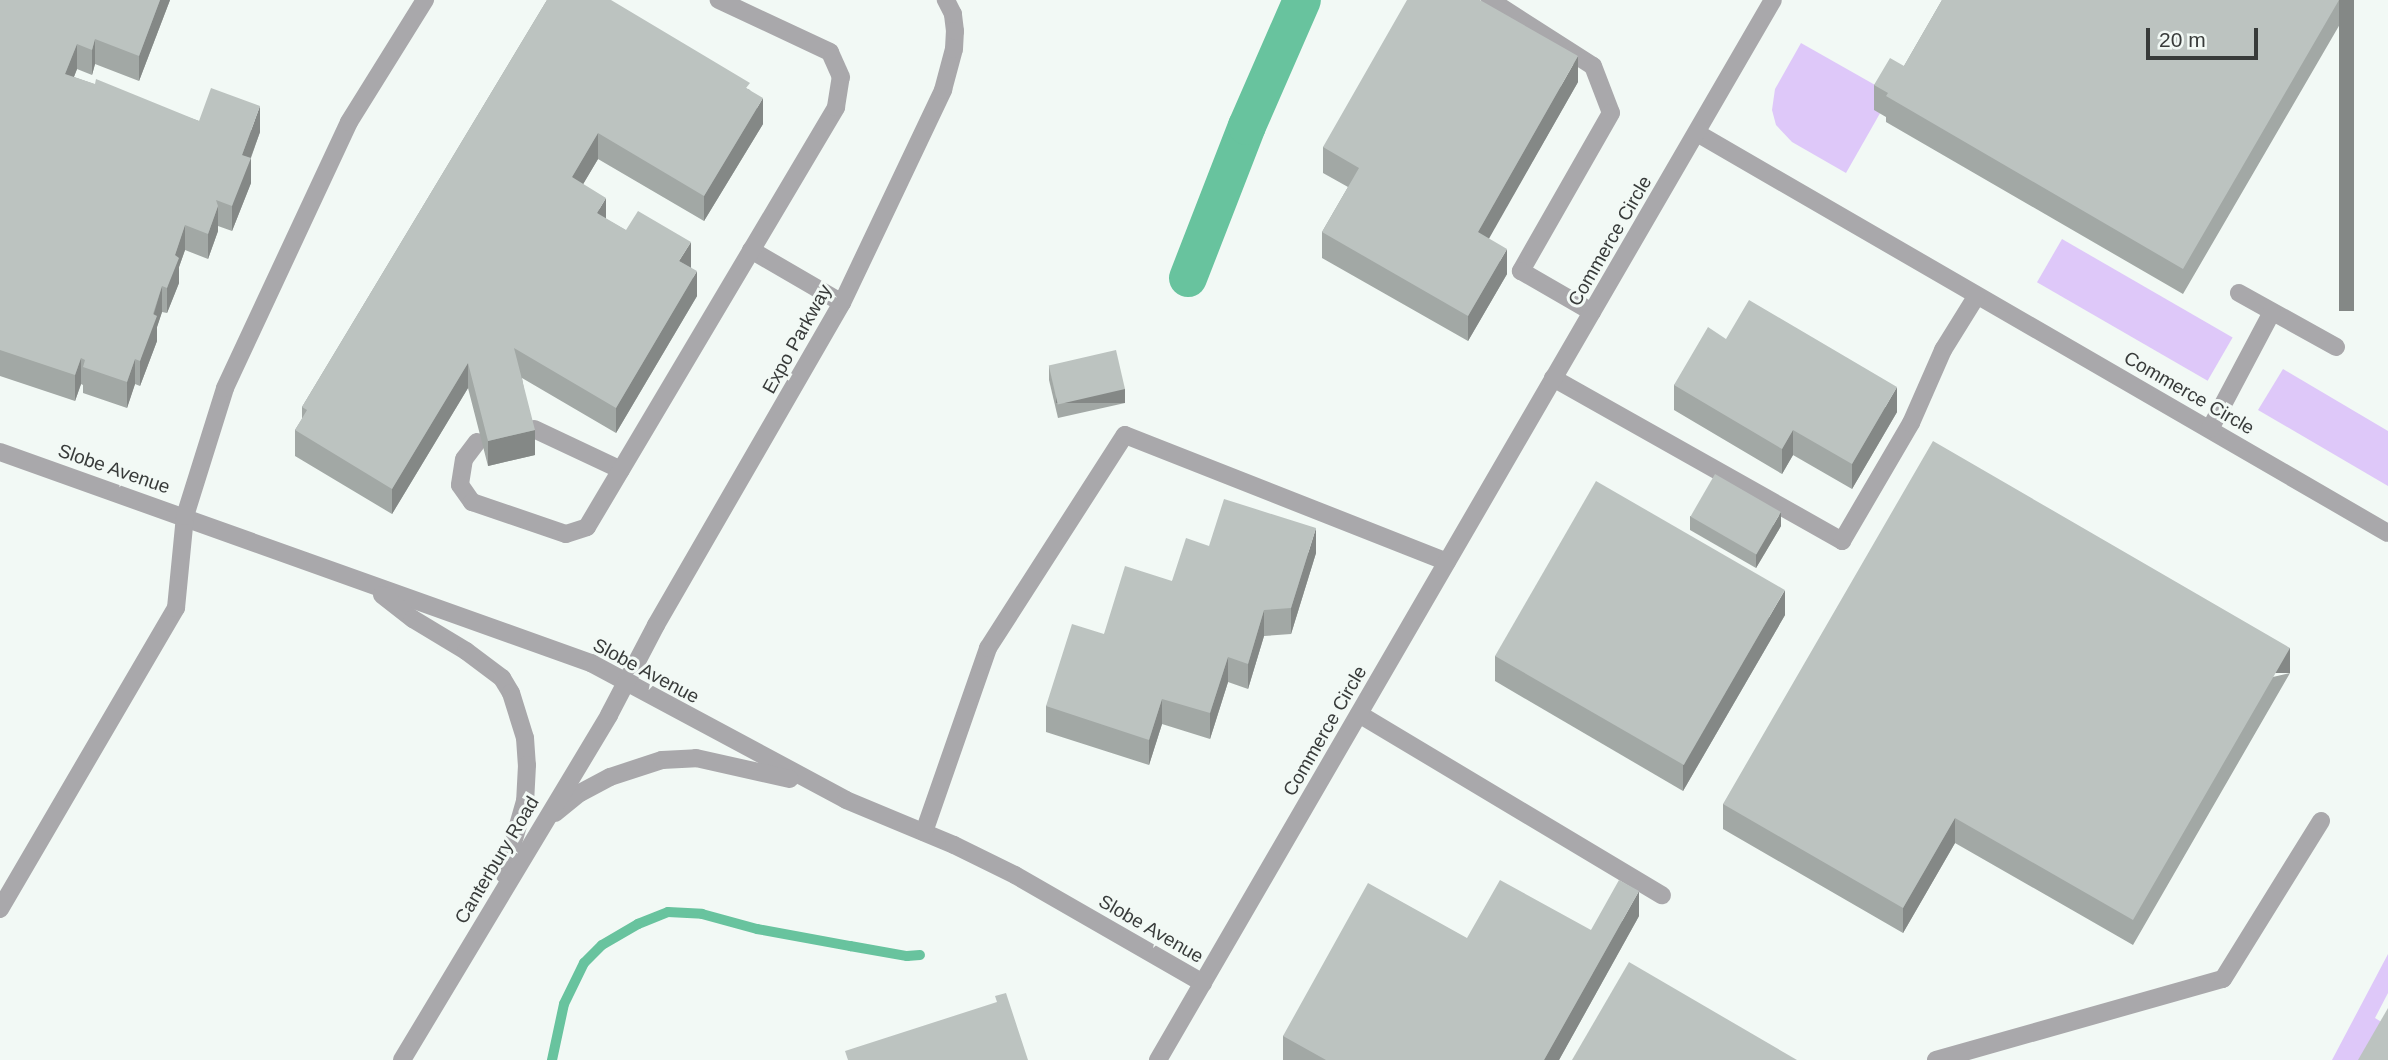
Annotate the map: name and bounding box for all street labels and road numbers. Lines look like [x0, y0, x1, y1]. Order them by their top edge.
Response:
street label: Commerce Circle [1563, 172, 1657, 310]
street label: Expo Parkway [758, 280, 836, 398]
street label: Commerce Circle [2120, 346, 2258, 440]
street label: Slobe Avenue [55, 439, 173, 499]
street label: Slobe Avenue [589, 633, 703, 709]
street label: Commerce Circle [1278, 662, 1372, 800]
street label: Canterbury Road [450, 792, 544, 928]
street label: Slobe Avenue [1094, 890, 1208, 968]

